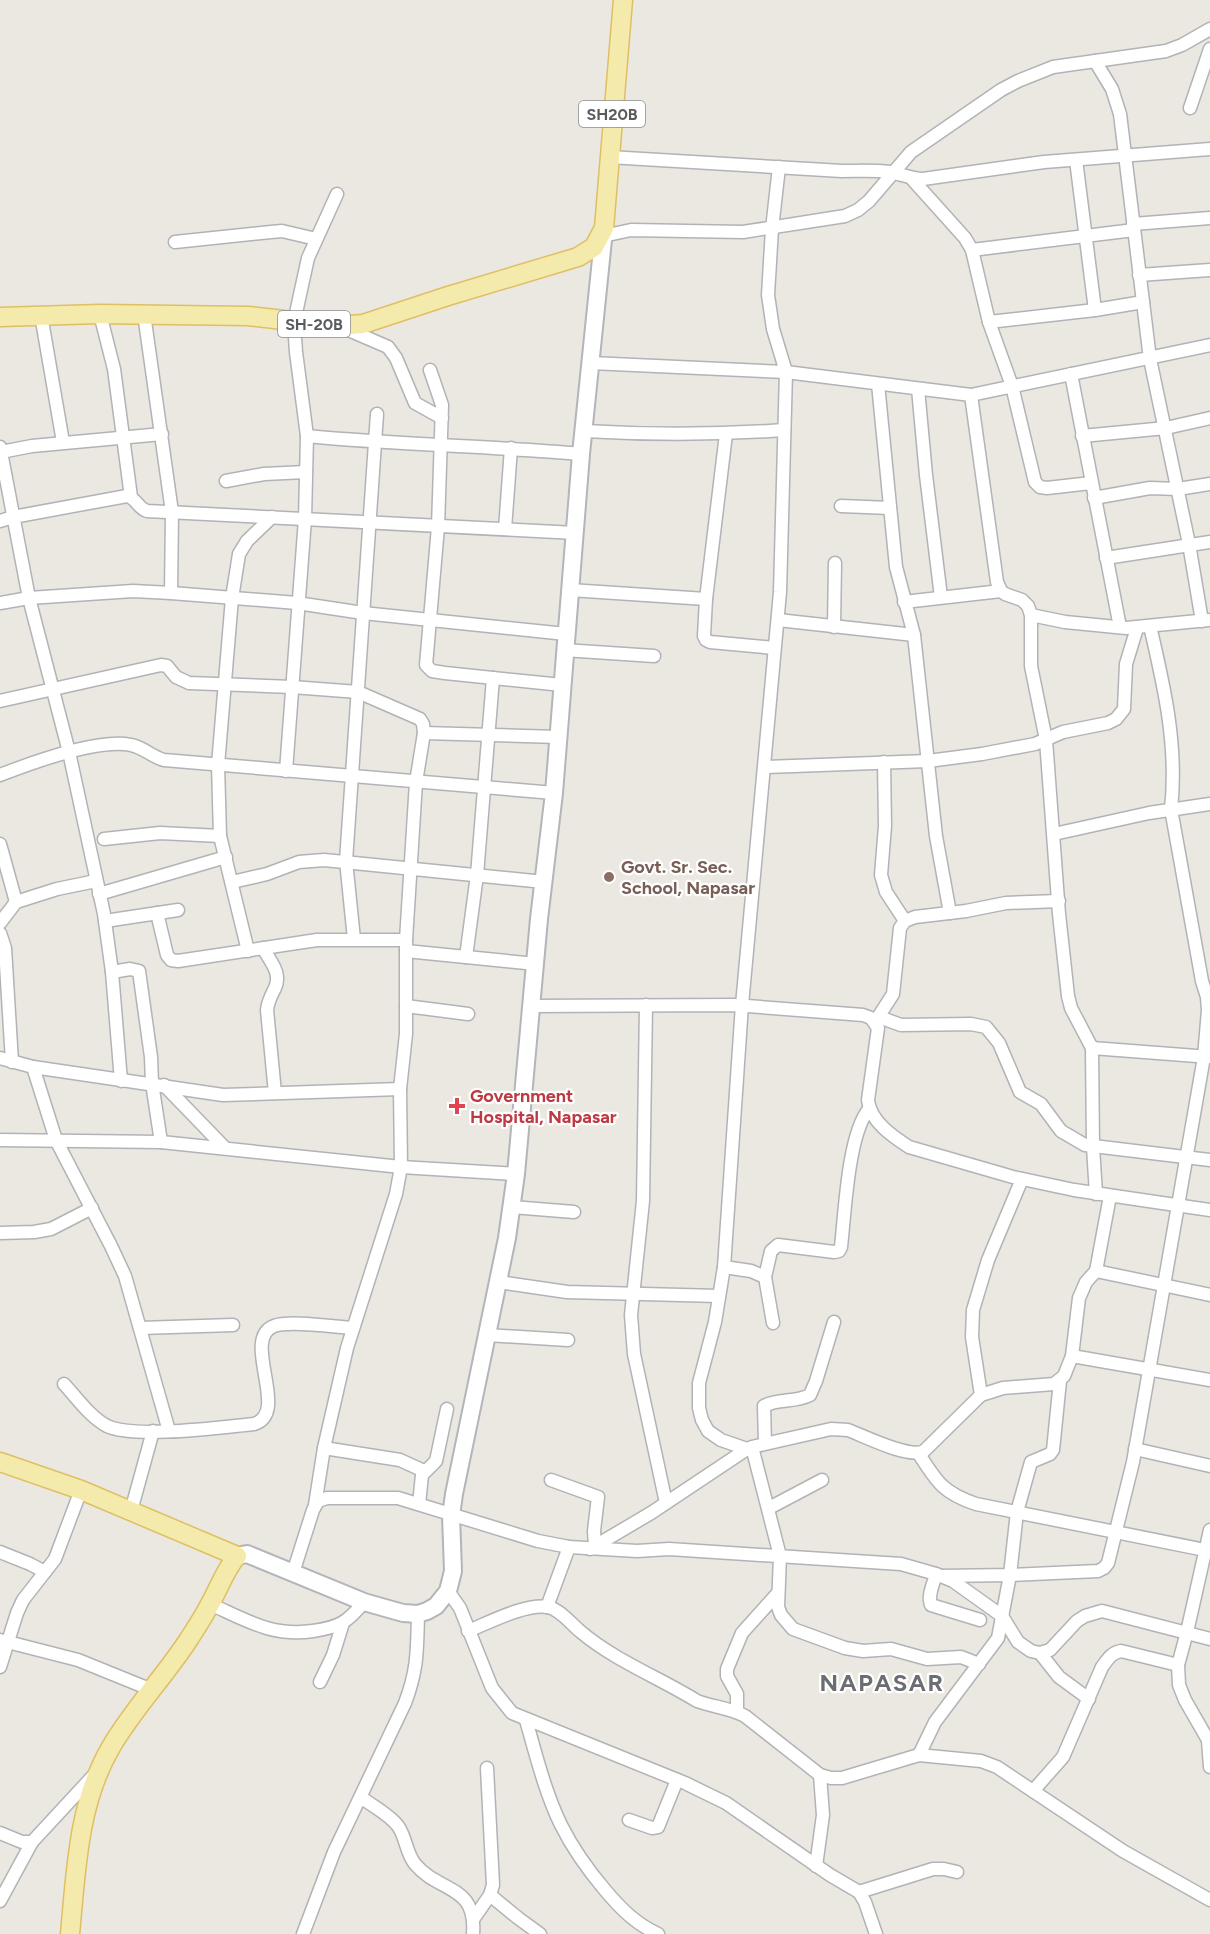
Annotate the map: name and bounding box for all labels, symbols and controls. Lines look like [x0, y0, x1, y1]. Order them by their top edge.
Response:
road number: SH20B [579, 101, 645, 127]
road number: SH-20B [278, 311, 350, 337]
place label: Govt. Sr. Sec. School, Napasar [621, 856, 755, 899]
marker: Govt. Sr. Sec. School, Napasar [602, 870, 616, 884]
place label: Government Hospital, Napasar [470, 1085, 617, 1128]
marker: Government Hospital, Napasar [448, 1097, 466, 1115]
district label: NAPASAR [820, 1668, 944, 1697]

